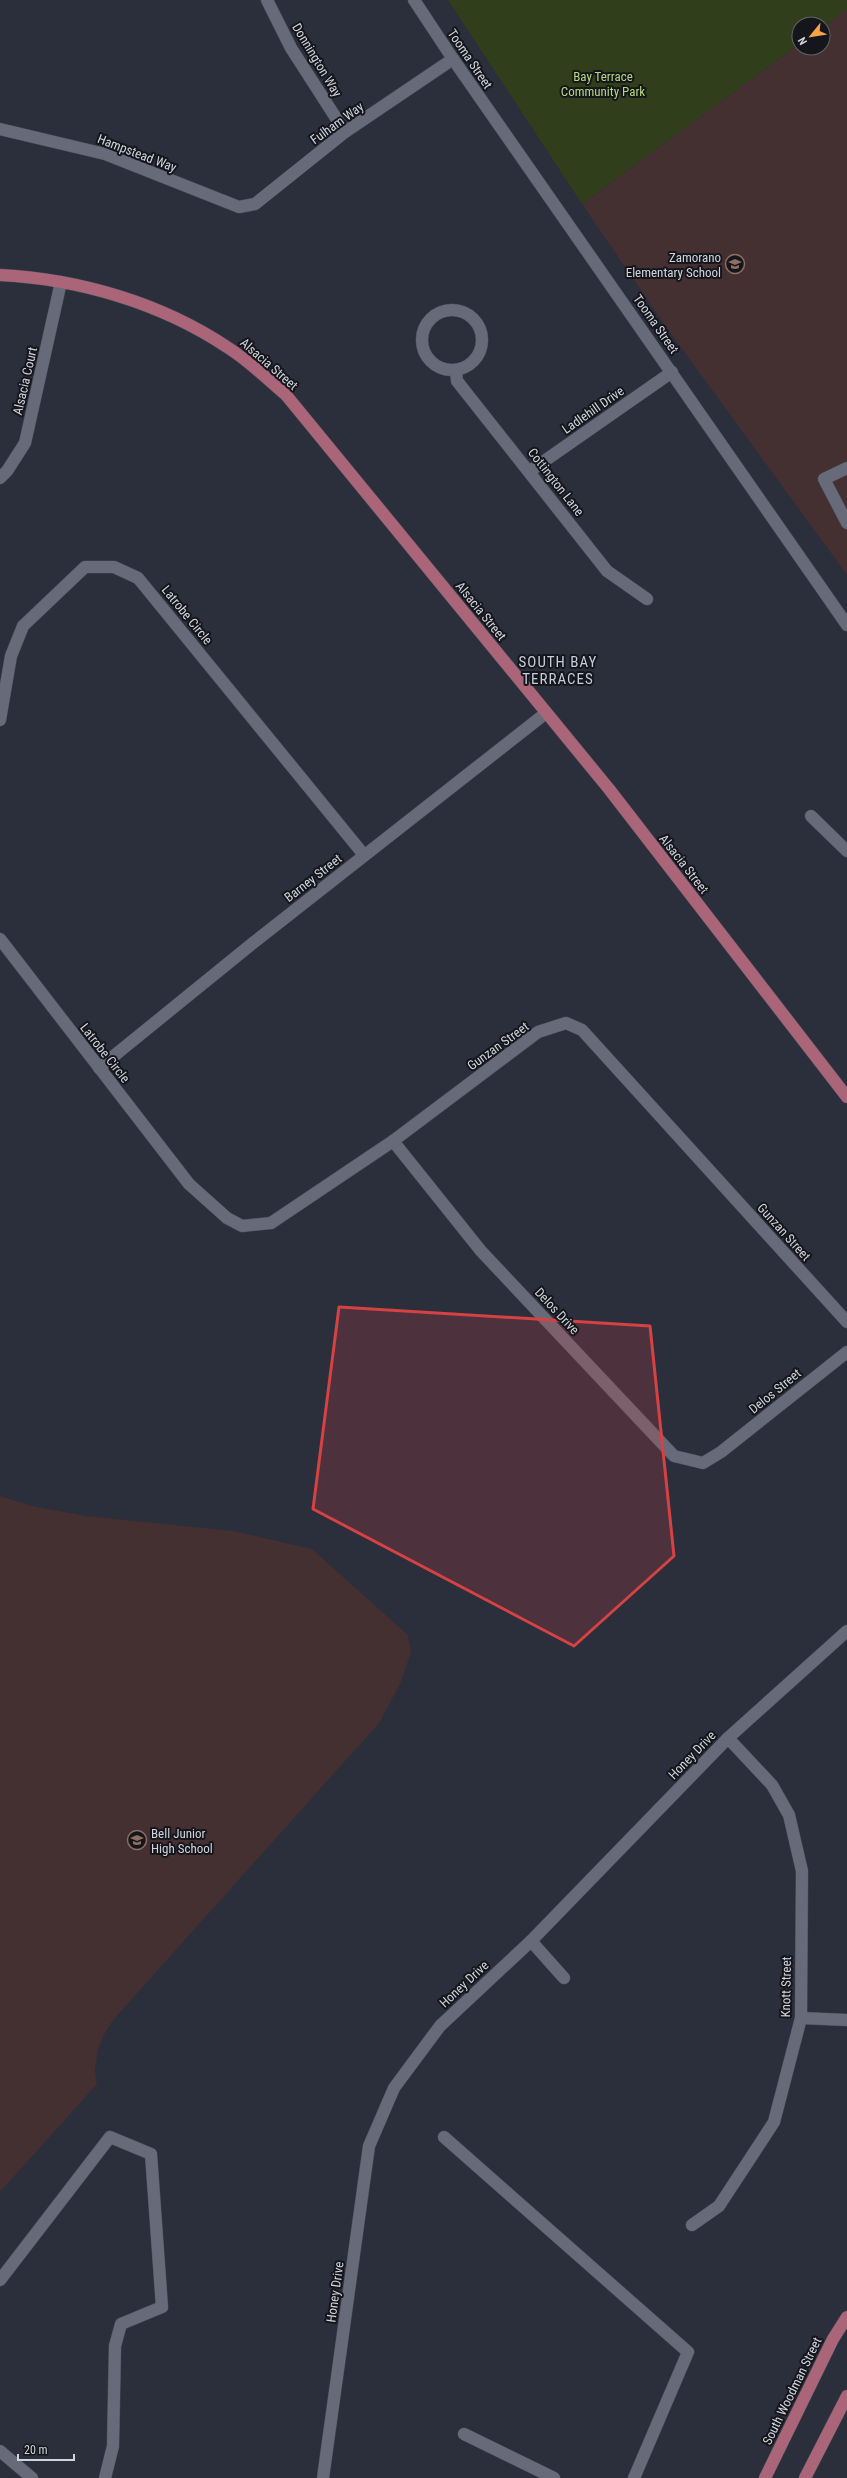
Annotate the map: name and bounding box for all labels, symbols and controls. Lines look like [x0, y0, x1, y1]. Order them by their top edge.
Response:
north arrow [791, 16, 831, 56]
street label: Donnington Way [289, 21, 345, 100]
street label: Tooma Street [445, 26, 495, 92]
text: N [795, 34, 810, 47]
park label: Bay Terrace Community Park [561, 69, 645, 99]
street label: Fulham Way [308, 98, 367, 147]
street label: Hampstead Way [95, 131, 179, 175]
place label: Zamorano Elementary School [626, 250, 721, 280]
school or university icon: Zamorano Elementary School [724, 253, 746, 275]
street label: Tooma Street [630, 292, 682, 357]
street label: Alsacia Street [237, 335, 301, 393]
street label: Alsacia Court [10, 345, 40, 416]
street label: Ladlehill Drive [559, 383, 627, 437]
street label: Cottington Lane [525, 445, 587, 519]
street label: Alsacia Street [453, 579, 509, 644]
street label: Latrobe Circle [159, 583, 215, 647]
district label: SOUTH BAY TERRACES [519, 653, 597, 688]
street label: Alsacia Street [656, 831, 712, 897]
street label: Barney Street [281, 851, 345, 905]
street label: Gunzan Street [464, 1019, 532, 1073]
street label: Latrobe Circle [77, 1020, 133, 1086]
street label: Gunzan Street [754, 1200, 814, 1264]
street label: Delos Drive [532, 1285, 582, 1337]
street label: Delos Street [746, 1365, 804, 1416]
street label: Honey Drive [665, 1728, 719, 1782]
place label: Bell Junior High School [151, 1826, 213, 1856]
school or university icon: Bell Junior High School [126, 1829, 148, 1851]
street label: Knott Street [778, 1956, 794, 2018]
street label: Honey Drive [436, 1958, 492, 2010]
street label: Honey Drive [323, 2261, 347, 2323]
street label: South Woodman Street [759, 2335, 825, 2447]
scale bar [18, 2436, 74, 2462]
text: 20 m [24, 2443, 48, 2457]

